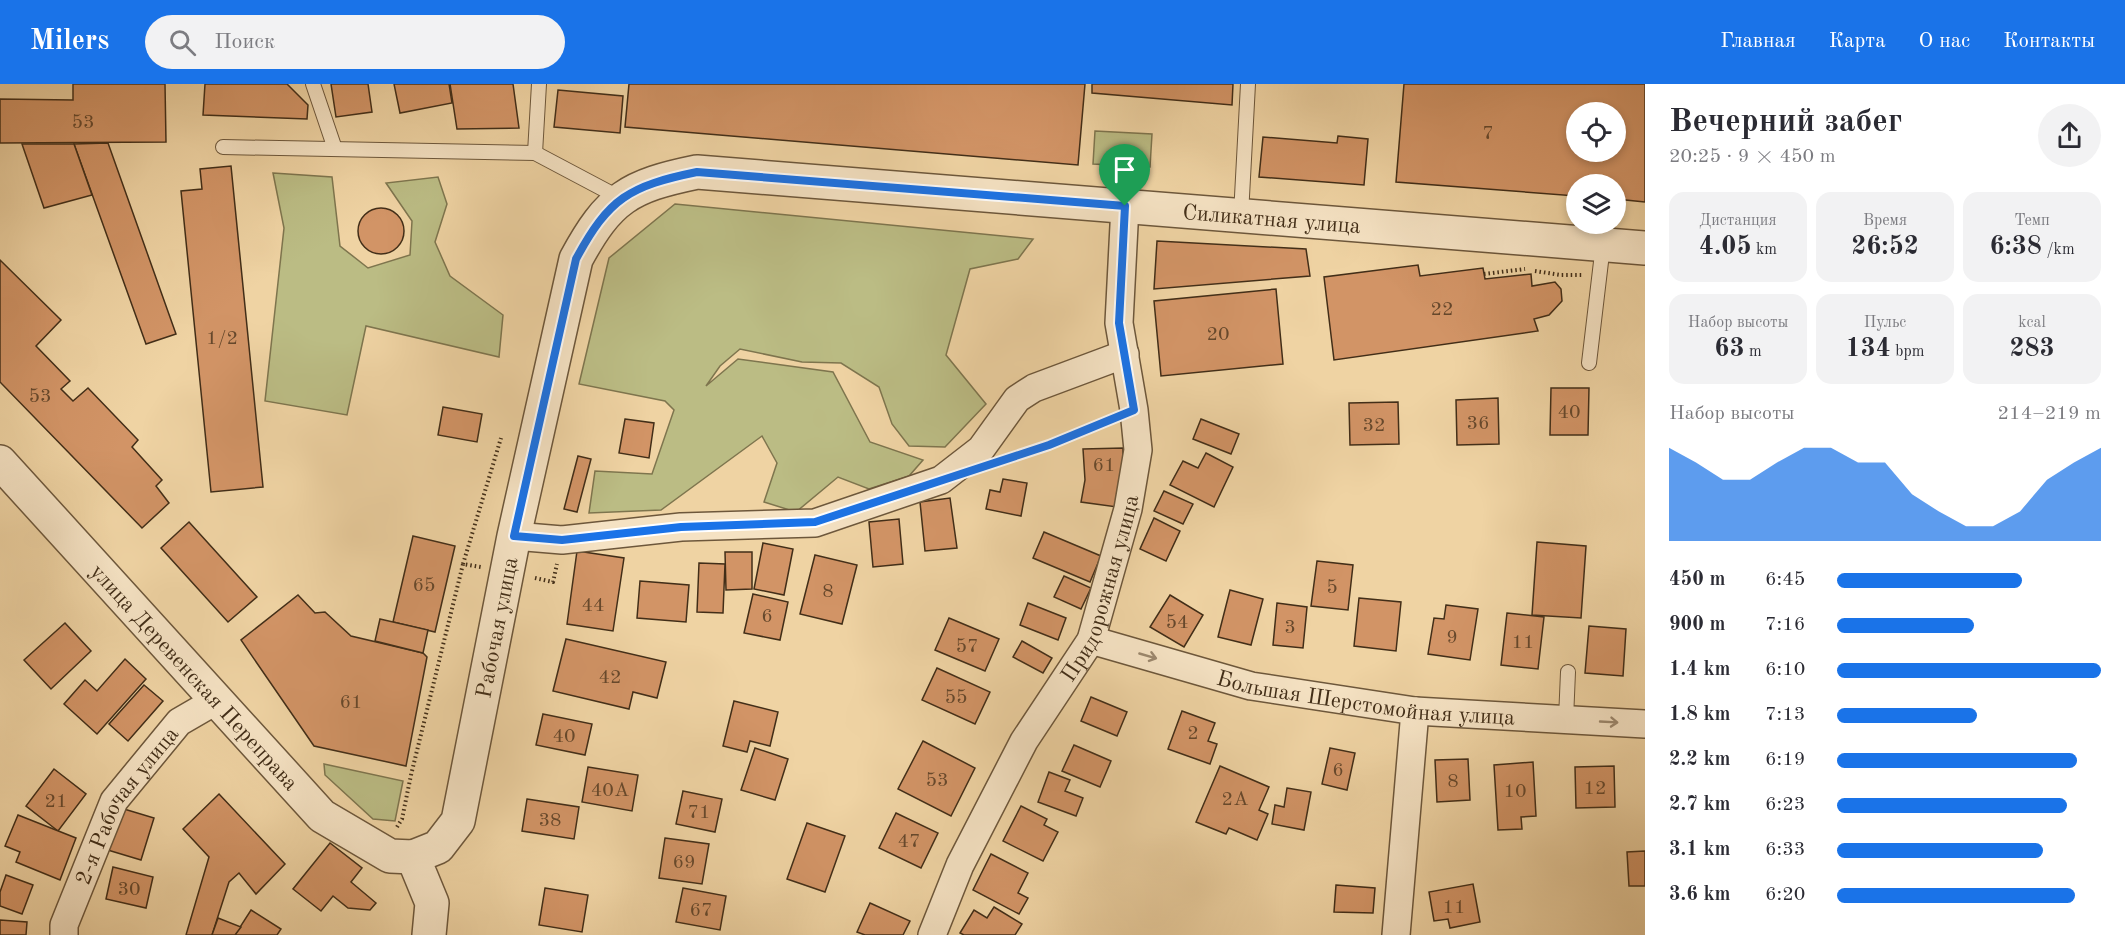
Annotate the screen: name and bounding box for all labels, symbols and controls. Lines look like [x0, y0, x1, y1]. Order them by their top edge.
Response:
search box [145, 15, 565, 69]
icon: search [166, 26, 199, 59]
text: Milers [30, 28, 109, 56]
text: Поиск [214, 31, 275, 53]
text: Главная [1720, 31, 1796, 52]
text: Карта [1829, 31, 1886, 52]
text: О нас [1919, 31, 1970, 52]
text: Контакты [2003, 31, 2095, 52]
map controls [1566, 102, 1626, 234]
button: locate [1566, 102, 1626, 162]
button: share [2038, 104, 2101, 167]
text: Вечерний забег [1669, 106, 1902, 139]
house number: 53 [71, 113, 95, 133]
house number: 7 [1482, 124, 1494, 144]
pin [1099, 144, 1150, 206]
text: 20:25 · 9 × 450 m [1669, 147, 1836, 167]
icon: arrive [1108, 153, 1141, 186]
button: layers [1566, 174, 1626, 234]
street label: Силикатная улица [1182, 202, 1362, 238]
text: Дистанция [1699, 213, 1777, 229]
text: Время [1863, 213, 1907, 229]
text: Темп [2014, 213, 2050, 229]
text: 4.05 [1699, 234, 1752, 260]
text: 26:52 [1851, 234, 1919, 260]
text: 6:38 [1989, 234, 2042, 260]
text: km [1752, 242, 1777, 258]
text: /km [2042, 242, 2075, 258]
house number: 22 [1430, 300, 1454, 320]
text: Набор высоты [1688, 315, 1788, 331]
text: Пульс [1864, 315, 1906, 331]
text: kcal [2018, 315, 2046, 331]
house number: 20 [1206, 325, 1230, 345]
house number: 1/2 [206, 329, 238, 349]
text: 63 [1714, 336, 1744, 362]
text: 134 [1846, 336, 1891, 362]
text: 283 [2009, 336, 2055, 362]
text: m [1744, 344, 1762, 360]
text: bpm [1891, 344, 1924, 360]
house number: 53 [28, 387, 52, 407]
house number: 40 [1557, 403, 1581, 423]
text: Набор высоты [1669, 404, 1795, 424]
text: 214–219 m [1998, 404, 2101, 424]
house number: 36 [1466, 414, 1490, 434]
house number: 32 [1362, 416, 1386, 436]
house number: 61 [1092, 456, 1116, 476]
street label: Придорожная улица [1058, 493, 1143, 686]
street label: Рабочая улица [473, 555, 523, 700]
street label: улица Деревенская Переправа [86, 561, 302, 795]
text: 450 m [1669, 570, 1725, 590]
text: 6:45 [1765, 570, 1805, 590]
house number: 65 [412, 576, 436, 596]
house number: 5 [1326, 578, 1338, 598]
house number: 8 [822, 582, 834, 602]
house number: 44 [581, 596, 605, 616]
house number: 6 [761, 607, 773, 627]
house number: 54 [1165, 613, 1189, 633]
text: 900 m [1669, 615, 1725, 635]
text: 7:16 [1765, 615, 1805, 635]
house number: 3 [1284, 618, 1296, 638]
house number: 9 [1446, 628, 1458, 648]
house number: 11 [1511, 633, 1535, 653]
house number: 57 [955, 637, 979, 657]
one-way arrow [1138, 651, 1157, 662]
text: 1.4 km [1669, 660, 1731, 680]
text: 6:10 [1765, 660, 1805, 680]
house number: 42 [598, 668, 622, 688]
street label: Большая Шерстомойная улица [1214, 668, 1516, 730]
house number: 55 [944, 688, 968, 708]
house number: 61 [339, 693, 363, 713]
text: 1.8 km [1669, 705, 1731, 725]
text: 7:13 [1765, 705, 1805, 725]
one-way arrow [1599, 716, 1619, 727]
street label: 2-я Рабочая улица [72, 723, 183, 888]
house number: 2 [1187, 724, 1199, 744]
house number: 40 [552, 727, 576, 747]
text: 2.2 km [1669, 750, 1731, 770]
text: 6:19 [1765, 750, 1805, 770]
house number: 6 [1332, 761, 1344, 781]
house number: 53 [925, 771, 949, 791]
house number: 8 [1447, 772, 1459, 792]
house number: 12 [1583, 779, 1607, 799]
house number: 40А [591, 781, 629, 801]
house number: 10 [1503, 782, 1527, 802]
house number: 2А [1222, 790, 1248, 810]
house number: 21 [44, 792, 68, 812]
text: 2.7 km [1669, 795, 1731, 815]
text: 6:23 [1765, 795, 1805, 815]
house number: 71 [687, 803, 711, 823]
house number: 38 [538, 811, 562, 831]
house number: 47 [897, 832, 921, 852]
text: 3.1 km [1669, 840, 1731, 860]
text: 6:33 [1765, 840, 1805, 860]
house number: 69 [672, 853, 696, 873]
house number: 30 [117, 880, 141, 900]
text: 3.6 km [1669, 885, 1731, 905]
text: 6:20 [1765, 885, 1805, 905]
house number: 11 [1442, 898, 1466, 918]
house number: 67 [689, 901, 713, 921]

